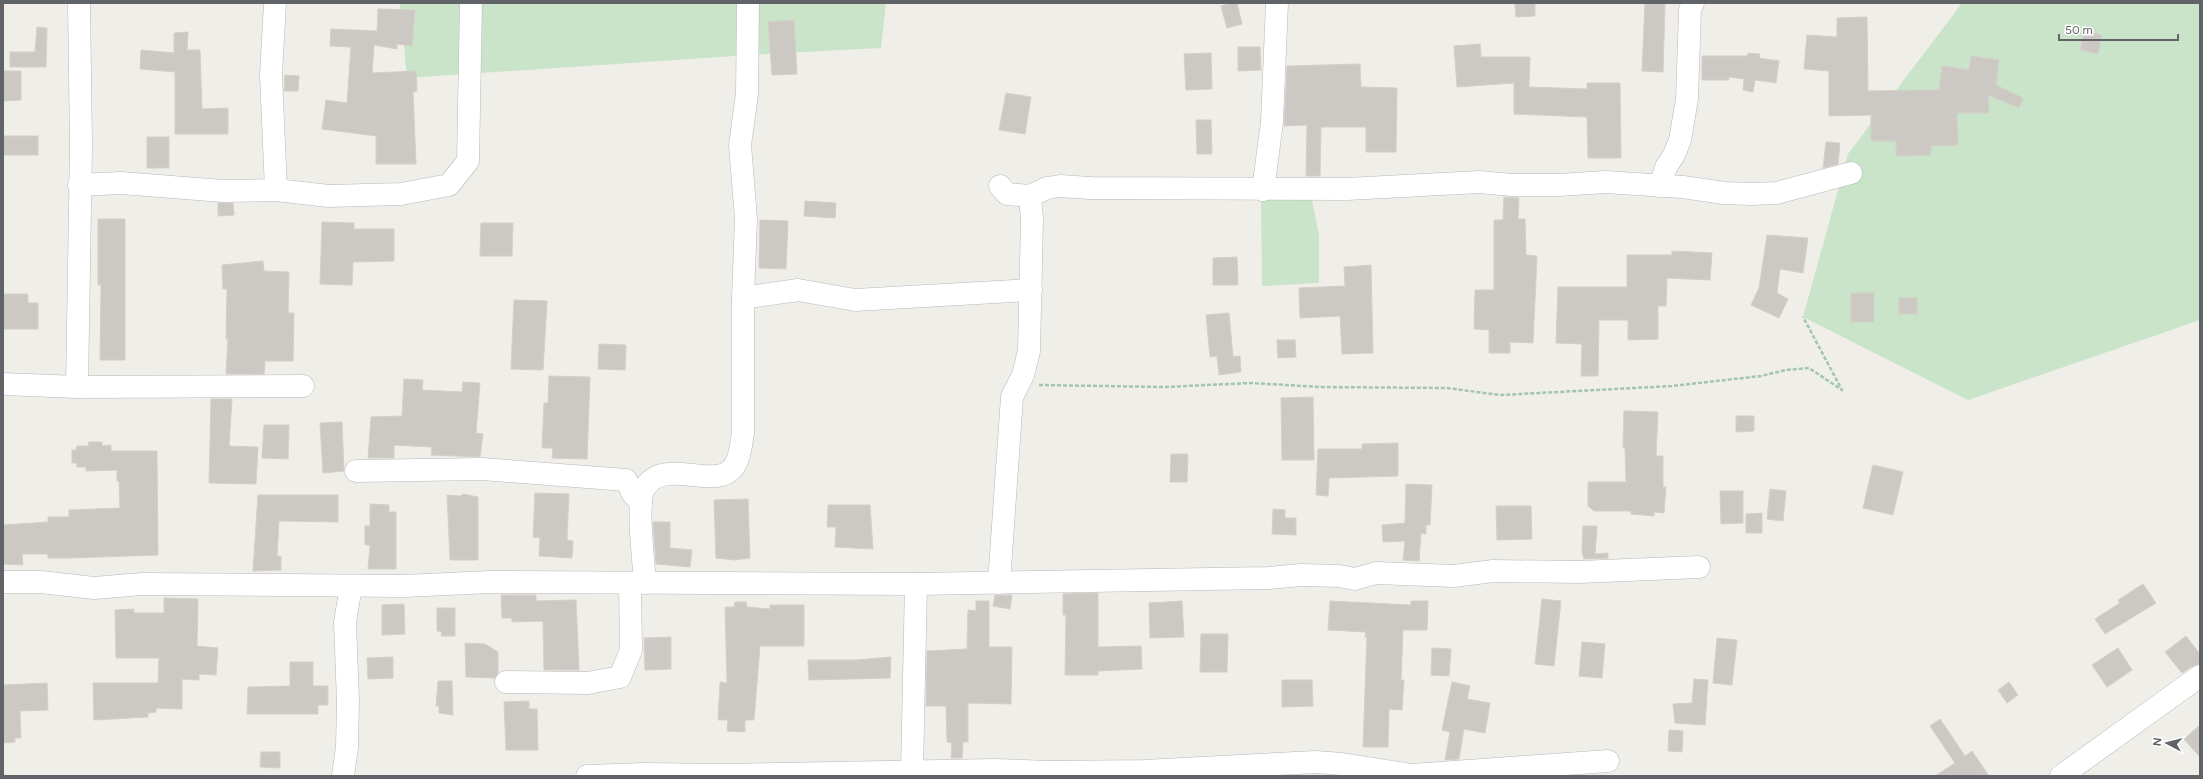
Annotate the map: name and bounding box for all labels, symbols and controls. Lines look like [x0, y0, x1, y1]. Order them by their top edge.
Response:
scale bar [2059, 16, 2178, 42]
text: 50 m [2065, 23, 2093, 37]
north arrow [2147, 723, 2187, 763]
text: N [2151, 737, 2165, 747]

